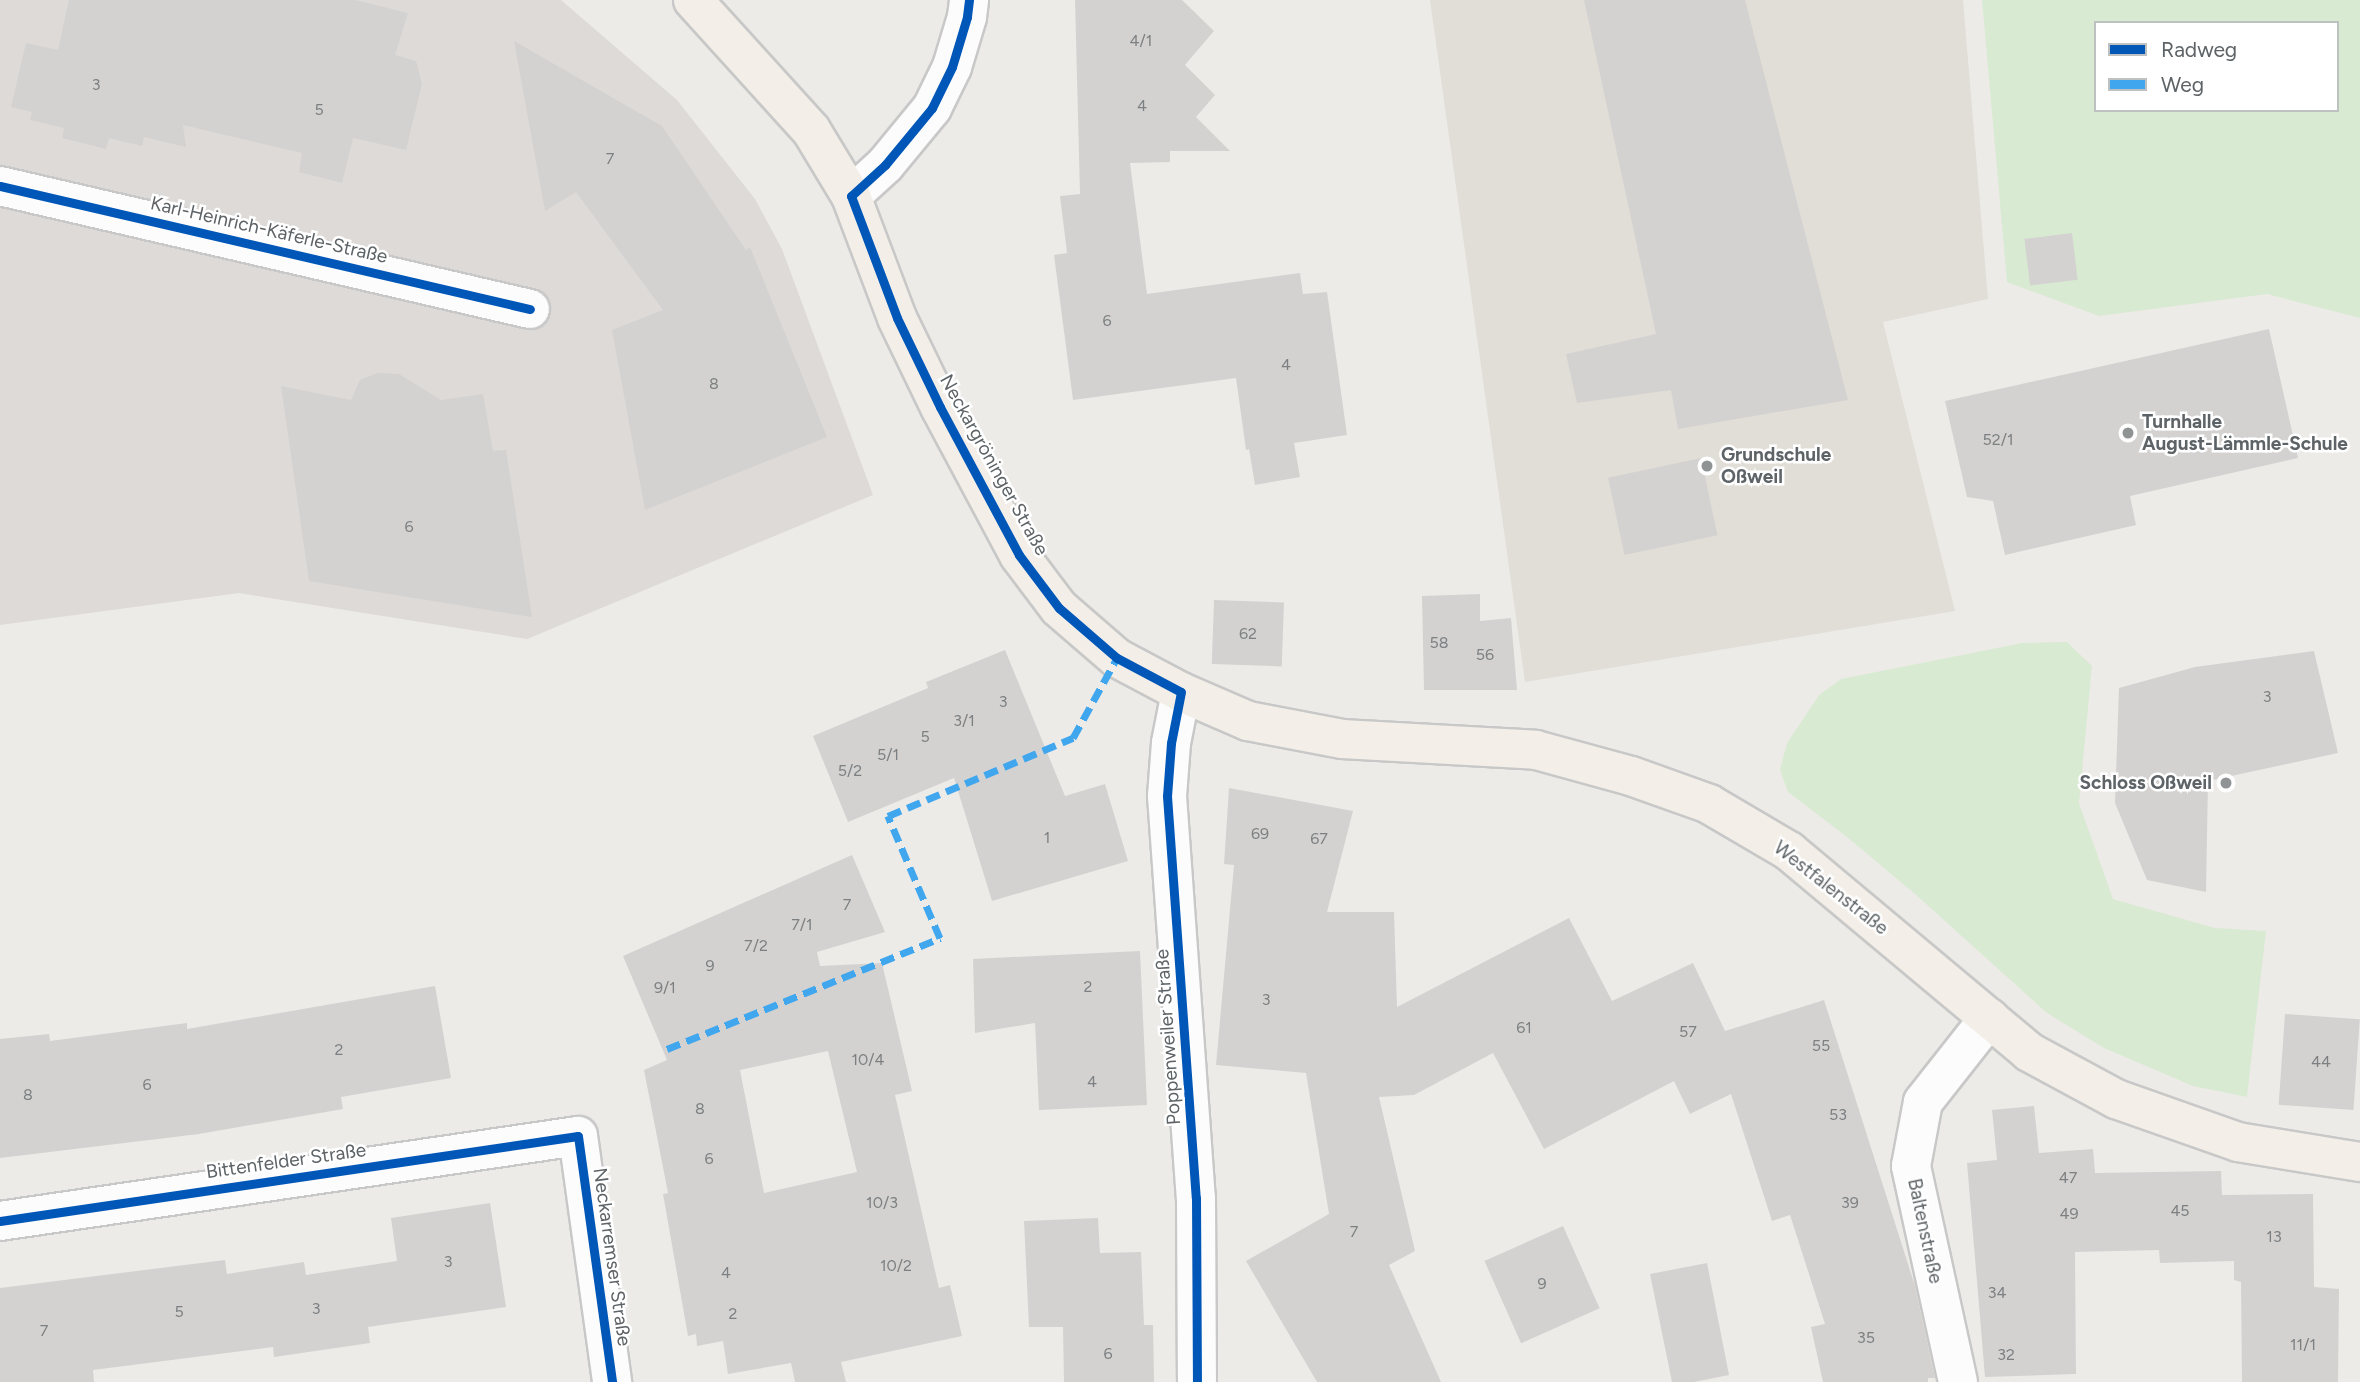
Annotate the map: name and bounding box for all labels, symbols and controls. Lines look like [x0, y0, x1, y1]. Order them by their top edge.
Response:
legend [2094, 21, 2339, 112]
house number: 4/1 [1130, 31, 1152, 51]
text: Radweg [2161, 37, 2237, 62]
text: Weg [2161, 72, 2204, 97]
house number: 3 [92, 75, 100, 95]
house number: 4 [1137, 96, 1147, 116]
house number: 5 [314, 100, 324, 120]
house number: 7 [606, 149, 614, 169]
street label: Karl-Heinrich-Käferle-Straße [148, 192, 390, 268]
house number: 6 [1102, 311, 1112, 331]
house number: 4 [1281, 355, 1291, 375]
street label: Neckargröninger Straße [935, 371, 1053, 559]
house number: 8 [709, 374, 719, 394]
place label: Turnhalle August-Lämmle-Schule [2142, 411, 2348, 455]
marker: Turnhalle August-Lämmle-Schule [2120, 425, 2136, 441]
house number: 52/1 [1983, 430, 2013, 450]
place label: Grundschule Oßweil [1721, 444, 1831, 488]
marker: Grundschule Oßweil [1699, 458, 1715, 474]
house number: 6 [404, 517, 414, 537]
house number: 62 [1239, 624, 1257, 644]
house number: 58 [1429, 633, 1449, 653]
house number: 56 [1476, 645, 1494, 665]
house number: 3 [2263, 687, 2271, 707]
house number: 3 [999, 692, 1007, 712]
house number: 3/1 [953, 711, 975, 731]
house number: 5 [920, 727, 930, 747]
house number: 5/1 [877, 745, 899, 765]
house number: 5/2 [838, 761, 862, 781]
place label: Schloss Oßweil [2079, 772, 2212, 794]
marker: Schloss Oßweil [2218, 775, 2234, 791]
house number: 69 [1251, 824, 1269, 844]
house number: 1 [1044, 828, 1050, 848]
house number: 67 [1310, 829, 1328, 849]
street label: Westfalenstraße [1769, 836, 1893, 940]
house number: 7 [843, 895, 851, 915]
house number: 7/1 [791, 915, 813, 935]
house number: 7/2 [744, 936, 768, 956]
street label: Poppenweiler Straße [1150, 948, 1186, 1126]
house number: 9 [705, 956, 715, 976]
house number: 2 [1084, 977, 1092, 997]
house number: 9/1 [654, 978, 676, 998]
house number: 3 [1262, 990, 1270, 1010]
house number: 61 [1516, 1018, 1532, 1038]
house number: 57 [1679, 1022, 1697, 1042]
house number: 55 [1812, 1036, 1830, 1056]
house number: 2 [335, 1040, 343, 1060]
house number: 10/4 [851, 1050, 885, 1070]
house number: 44 [2311, 1052, 2331, 1072]
house number: 4 [1087, 1072, 1097, 1092]
house number: 6 [142, 1075, 152, 1095]
house number: 8 [23, 1085, 33, 1105]
house number: 8 [695, 1099, 705, 1119]
house number: 53 [1829, 1105, 1847, 1125]
street label: Bittenfelder Straße [204, 1138, 368, 1184]
house number: 6 [704, 1149, 714, 1169]
street label: Neckarremser Straße [588, 1166, 636, 1348]
house number: 47 [2059, 1168, 2077, 1188]
street label: Baltenstraße [1903, 1176, 1947, 1286]
house number: 10/3 [866, 1193, 898, 1213]
house number: 39 [1841, 1193, 1859, 1213]
house number: 45 [2170, 1201, 2190, 1221]
house number: 49 [2060, 1204, 2078, 1224]
house number: 7 [1350, 1222, 1358, 1242]
house number: 13 [2266, 1227, 2282, 1247]
house number: 3 [444, 1252, 452, 1272]
house number: 10/2 [880, 1256, 912, 1276]
house number: 4 [721, 1263, 731, 1283]
house number: 9 [1537, 1274, 1547, 1294]
house number: 34 [1988, 1283, 2006, 1303]
house number: 3 [312, 1299, 320, 1319]
house number: 5 [174, 1302, 184, 1322]
house number: 2 [729, 1304, 737, 1324]
house number: 7 [40, 1321, 48, 1341]
house number: 35 [1857, 1328, 1875, 1348]
house number: 11/1 [2290, 1335, 2316, 1355]
house number: 6 [1103, 1344, 1113, 1364]
house number: 32 [1997, 1345, 2015, 1365]

